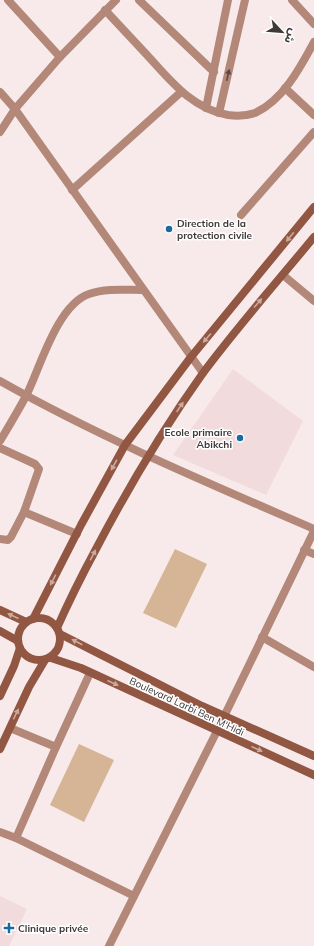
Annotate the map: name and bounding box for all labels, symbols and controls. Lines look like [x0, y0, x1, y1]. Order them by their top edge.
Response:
north arrow [262, 12, 302, 52]
text: ش [281, 27, 301, 46]
one-way arrow [225, 69, 231, 81]
place label: Direction de la protection civile [177, 217, 253, 242]
marker: Direction de la protection civile [164, 224, 174, 234]
one-way arrow [285, 232, 294, 243]
one-way arrow [254, 298, 263, 308]
one-way arrow [203, 332, 212, 343]
one-way arrow [176, 402, 184, 412]
place label: Ecole primaire Abikchi [165, 426, 233, 451]
marker: Ecole primaire Abikchi [235, 433, 245, 443]
one-way arrow [111, 459, 118, 471]
one-way arrow [90, 549, 96, 561]
one-way arrow [50, 574, 56, 586]
one-way arrow [8, 613, 19, 619]
one-way arrow [71, 639, 83, 646]
street label: Boulevard Larbi Ben M'Hidi [127, 674, 246, 739]
one-way arrow [107, 680, 118, 686]
one-way arrow [13, 708, 20, 719]
one-way arrow [251, 746, 262, 752]
marker: Clinique privée [3, 922, 15, 934]
place label: Clinique privée [18, 922, 89, 935]

